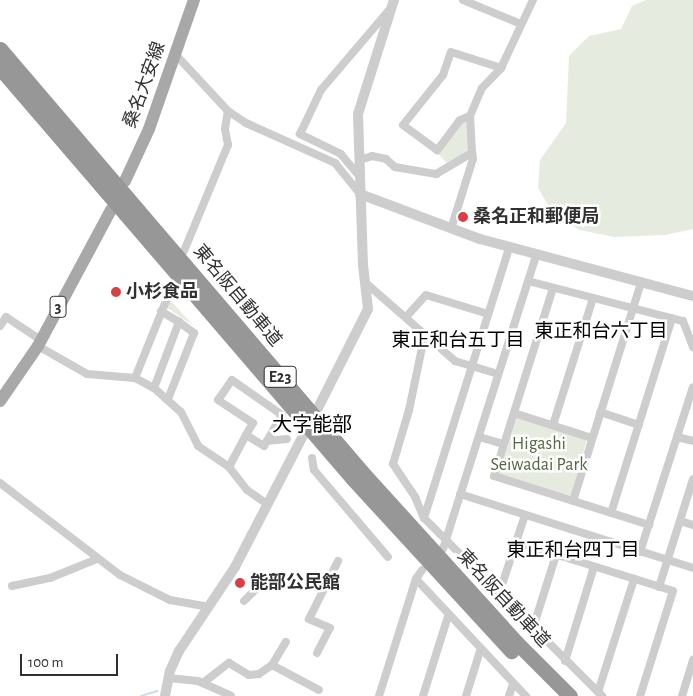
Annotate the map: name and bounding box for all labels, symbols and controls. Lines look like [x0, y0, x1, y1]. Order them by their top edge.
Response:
street label: 桑名大安線 [119, 39, 171, 131]
place label: 桑名正和郵便局 [473, 206, 599, 228]
marker: 桑名正和郵便局 [457, 211, 469, 223]
street label: 東名阪自動車道 [188, 241, 286, 351]
place label: 小杉食品 [126, 281, 198, 303]
marker: 小杉食品 [110, 286, 122, 298]
road number: 3 [49, 294, 67, 320]
district label: 東正和台六丁目 [535, 321, 667, 343]
district label: 東正和台五丁目 [392, 330, 524, 352]
road number: E23 [262, 364, 298, 391]
district label: 大字能部 [272, 413, 352, 437]
park label: Higashi Seiwadai Park [491, 434, 587, 476]
district label: 東正和台四丁目 [507, 540, 639, 562]
street label: 東名阪自動車道 [452, 546, 554, 652]
place label: 能部公民館 [250, 572, 340, 594]
marker: 能部公民館 [234, 577, 246, 589]
scale bar [22, 644, 120, 676]
text: 100 m [28, 655, 63, 670]

